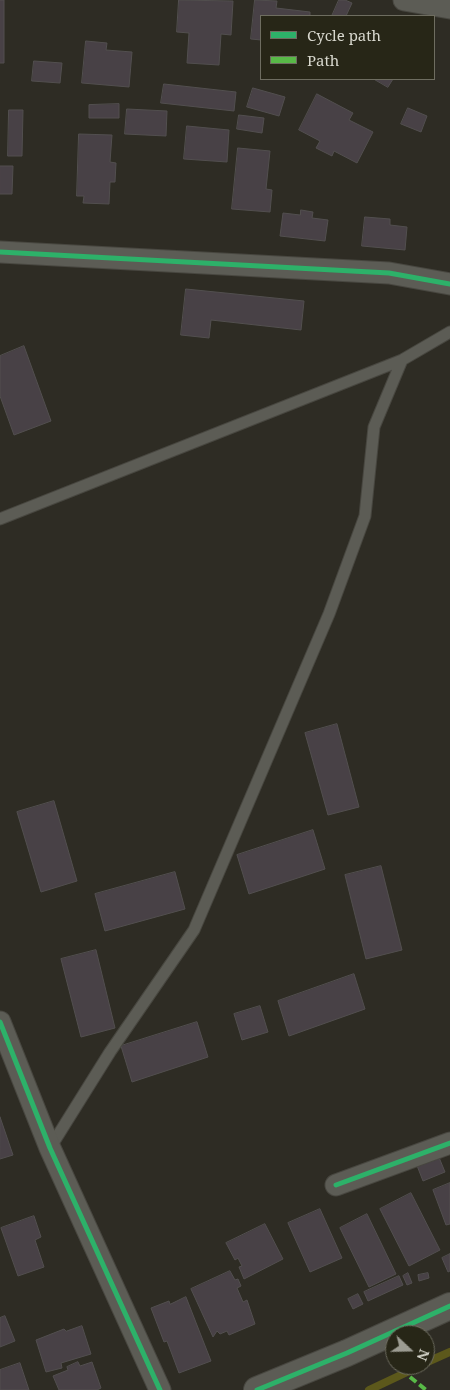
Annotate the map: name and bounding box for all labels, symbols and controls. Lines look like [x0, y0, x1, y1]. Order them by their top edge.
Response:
legend [260, 15, 435, 80]
text: Cycle path [307, 25, 381, 45]
text: Path [307, 50, 339, 70]
north arrow [385, 1325, 435, 1375]
text: N [413, 1347, 434, 1364]

